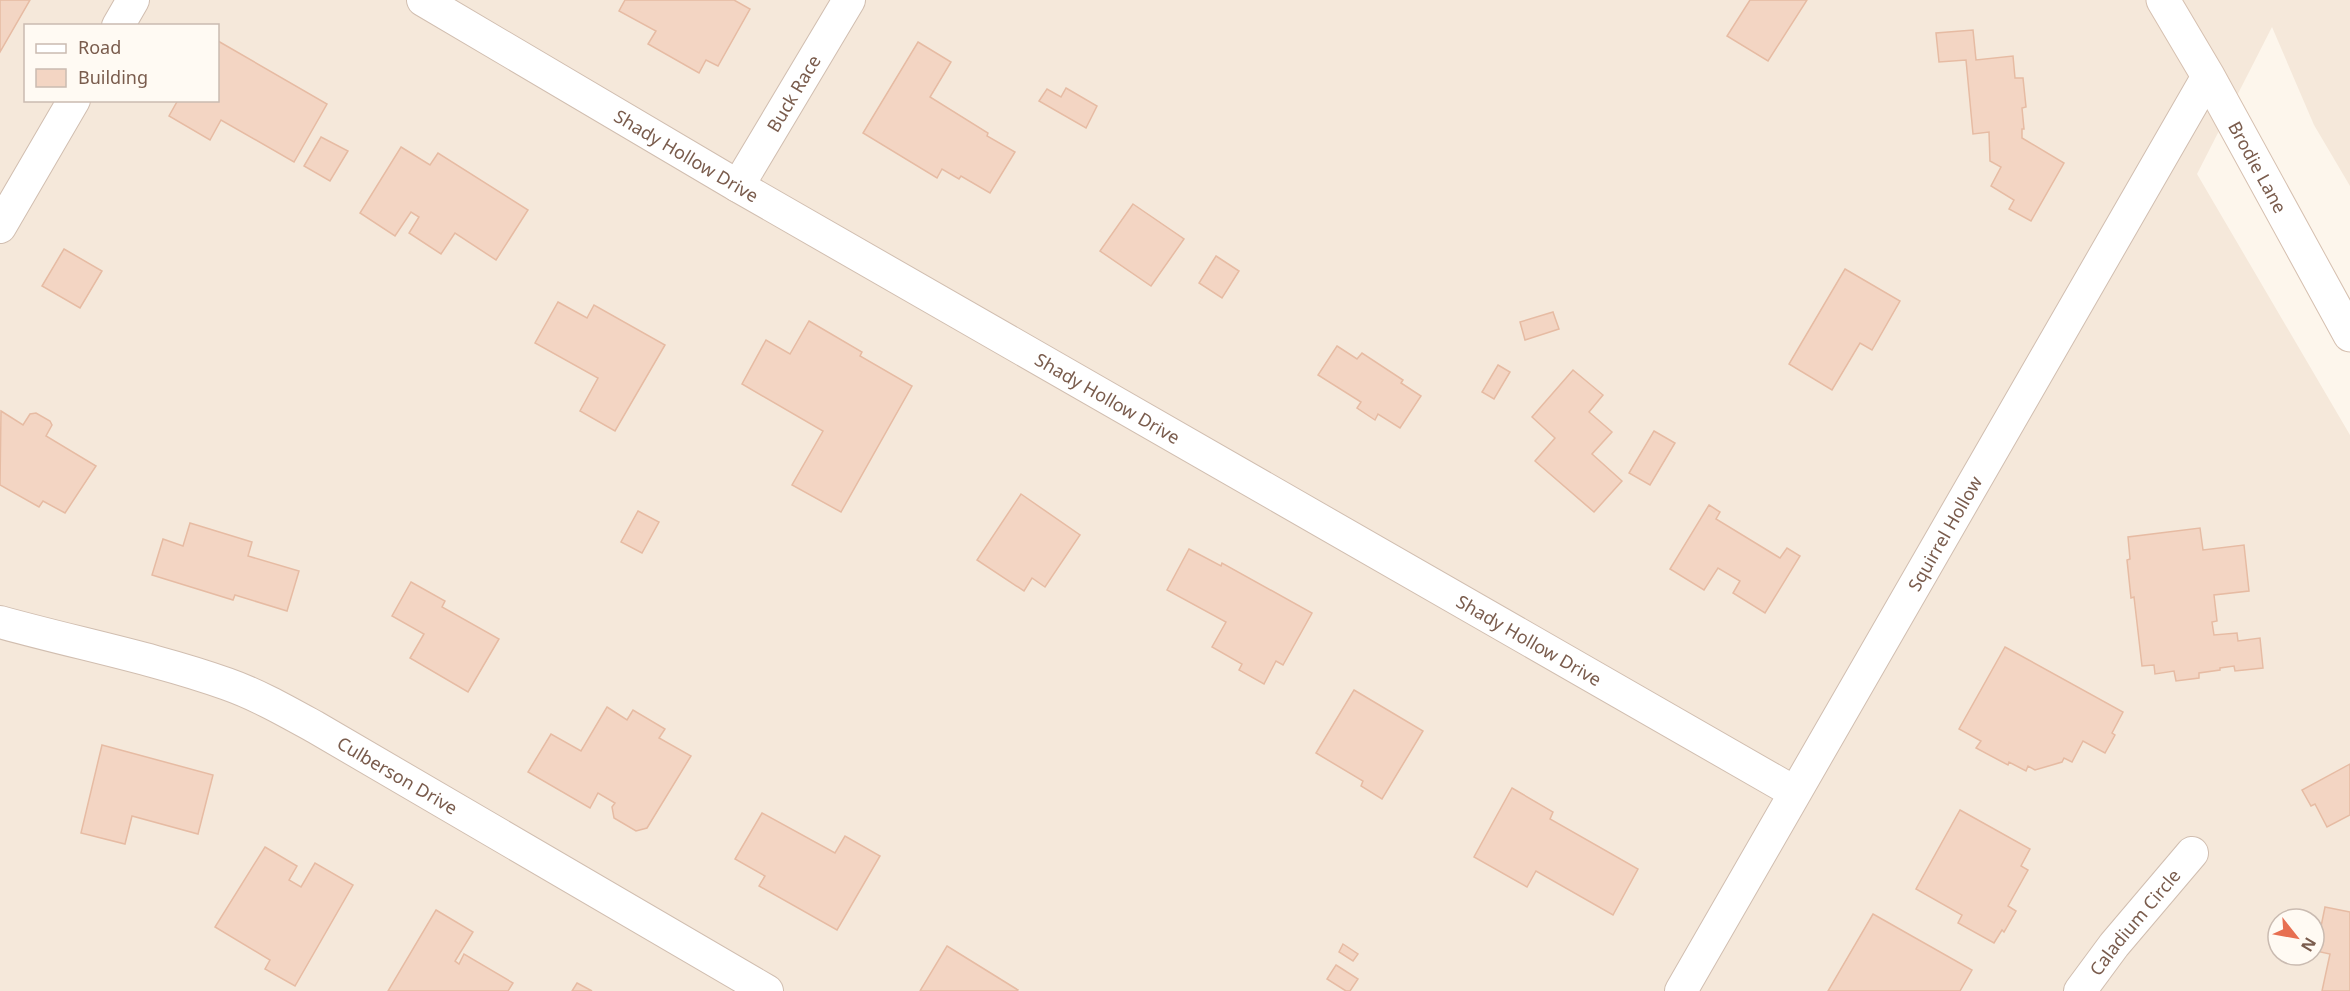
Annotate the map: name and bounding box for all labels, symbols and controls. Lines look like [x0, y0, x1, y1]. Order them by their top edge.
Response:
legend [24, 24, 219, 102]
text: Road [78, 35, 121, 59]
street label: Buck Race [761, 50, 826, 136]
text: Building [78, 65, 148, 89]
street label: Shady Hollow Drive [610, 104, 763, 207]
street label: Brodie Lane [2223, 117, 2293, 217]
street label: Shady Hollow Drive [1031, 347, 1185, 449]
street label: Squirrel Hollow [1902, 472, 1987, 595]
street label: Shady Hollow Drive [1452, 589, 1606, 691]
street label: Culberson Drive [333, 731, 462, 820]
street label: Caladium Circle [2084, 864, 2186, 980]
north arrow [2266, 907, 2326, 967]
text: N [2296, 933, 2322, 956]

